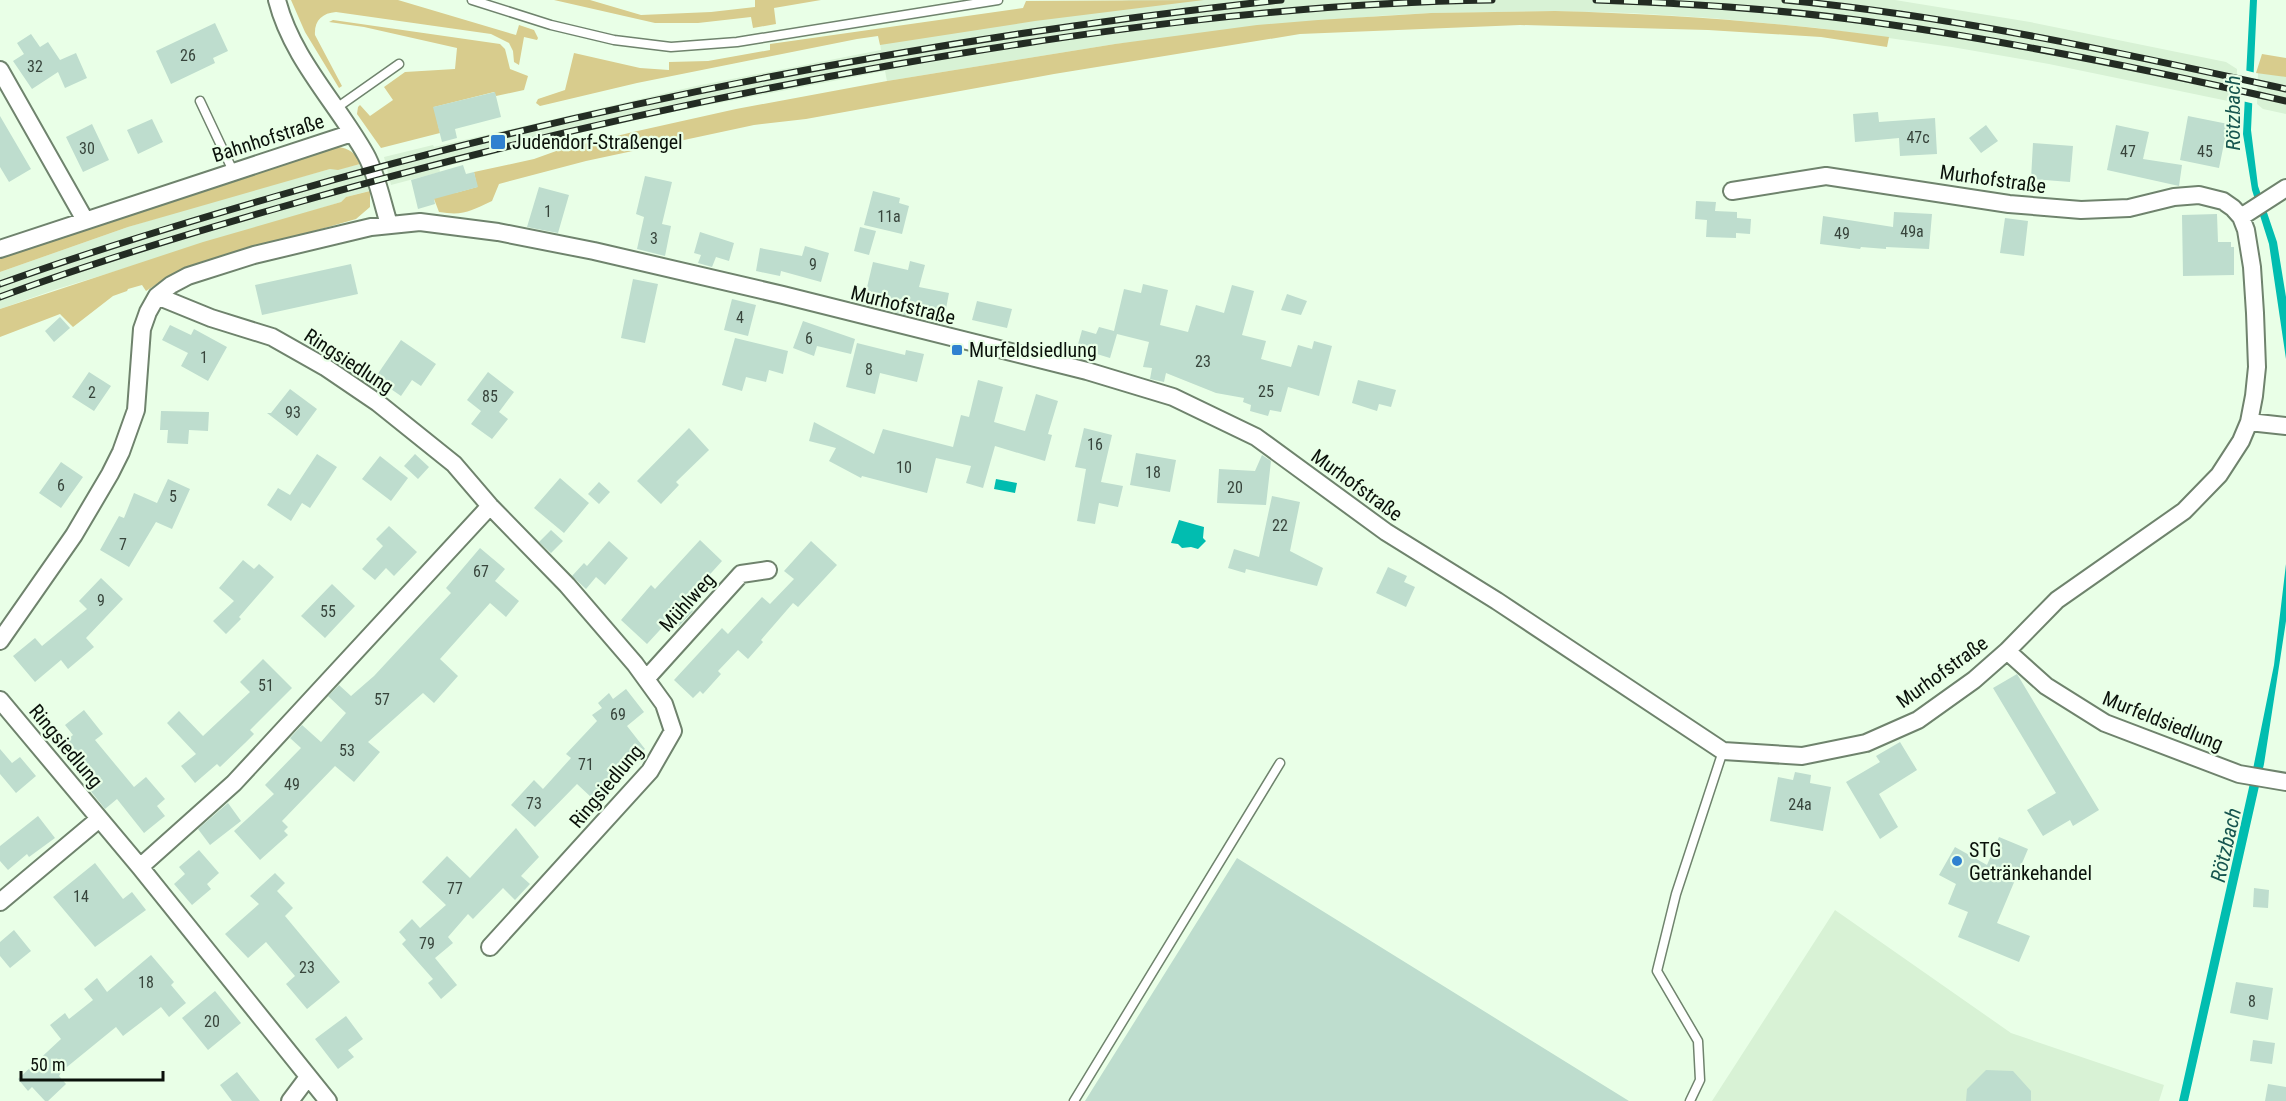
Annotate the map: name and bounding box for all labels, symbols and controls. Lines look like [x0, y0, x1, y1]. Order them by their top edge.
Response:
house number: 26 [180, 46, 196, 65]
house number: 32 [27, 57, 43, 76]
water label: Rötzbach [2221, 75, 2245, 151]
street label: Bahnhofstraße [209, 109, 327, 167]
house number: 47c [1906, 128, 1930, 147]
place label: Judendorf-Straßengel [512, 130, 683, 154]
marker: Judendorf-Straßengel [489, 133, 507, 151]
house number: 30 [79, 139, 95, 158]
house number: 47 [2120, 142, 2136, 161]
house number: 45 [2197, 142, 2213, 161]
street label: Murhofstraße [1938, 160, 2048, 198]
house number: 1 [544, 202, 552, 221]
house number: 11a [877, 207, 901, 226]
house number: 49a [1900, 222, 1924, 241]
house number: 49 [1834, 224, 1850, 243]
house number: 3 [650, 229, 658, 248]
house number: 9 [809, 255, 817, 274]
street label: Murhofstraße [848, 280, 958, 330]
house number: 4 [736, 308, 744, 327]
street label: Ringsiedlung [300, 323, 398, 399]
house number: 6 [805, 329, 813, 348]
place label: Murfeldsiedlung [969, 338, 1097, 362]
marker: Murfeldsiedlung [950, 343, 964, 357]
house number: 1 [200, 348, 208, 367]
house number: 23 [1195, 352, 1211, 371]
house number: 8 [865, 360, 873, 379]
house number: 25 [1258, 382, 1274, 401]
house number: 2 [88, 383, 96, 402]
house number: 85 [482, 387, 498, 406]
house number: 93 [285, 403, 301, 422]
house number: 16 [1087, 435, 1103, 454]
street label: Murhofstraße [1307, 444, 1407, 526]
house number: 10 [896, 458, 912, 477]
house number: 18 [1145, 463, 1161, 482]
house number: 6 [57, 476, 65, 495]
house number: 20 [1227, 478, 1243, 497]
house number: 5 [169, 487, 177, 506]
house number: 22 [1272, 516, 1288, 535]
house number: 7 [119, 535, 127, 554]
house number: 67 [473, 562, 489, 581]
street label: Mühlweg [654, 567, 720, 637]
house number: 9 [97, 591, 105, 610]
house number: 55 [320, 602, 336, 621]
street label: Murhofstraße [1892, 631, 1992, 713]
house number: 51 [258, 676, 274, 695]
street label: Murfeldsiedlung [2099, 686, 2227, 756]
house number: 57 [374, 690, 390, 709]
street label: Ringsiedlung [24, 699, 108, 793]
house number: 69 [610, 705, 626, 724]
street label: Ringsiedlung [564, 739, 648, 833]
house number: 53 [339, 741, 355, 760]
house number: 71 [578, 755, 594, 774]
house number: 49 [284, 775, 300, 794]
house number: 73 [526, 794, 542, 813]
house number: 24a [1788, 795, 1812, 814]
water label: Rötzbach [2206, 806, 2246, 884]
place label: STG Getränkehandel [1969, 838, 2092, 885]
marker: STG Getränkehandel [1950, 854, 1964, 868]
house number: 77 [447, 879, 463, 898]
house number: 14 [73, 887, 89, 906]
house number: 79 [419, 934, 435, 953]
house number: 23 [299, 958, 315, 977]
house number: 18 [138, 973, 154, 992]
house number: 8 [2248, 992, 2256, 1011]
house number: 20 [204, 1012, 220, 1031]
scale bar [21, 1044, 164, 1082]
text: 50 m [30, 1054, 65, 1075]

